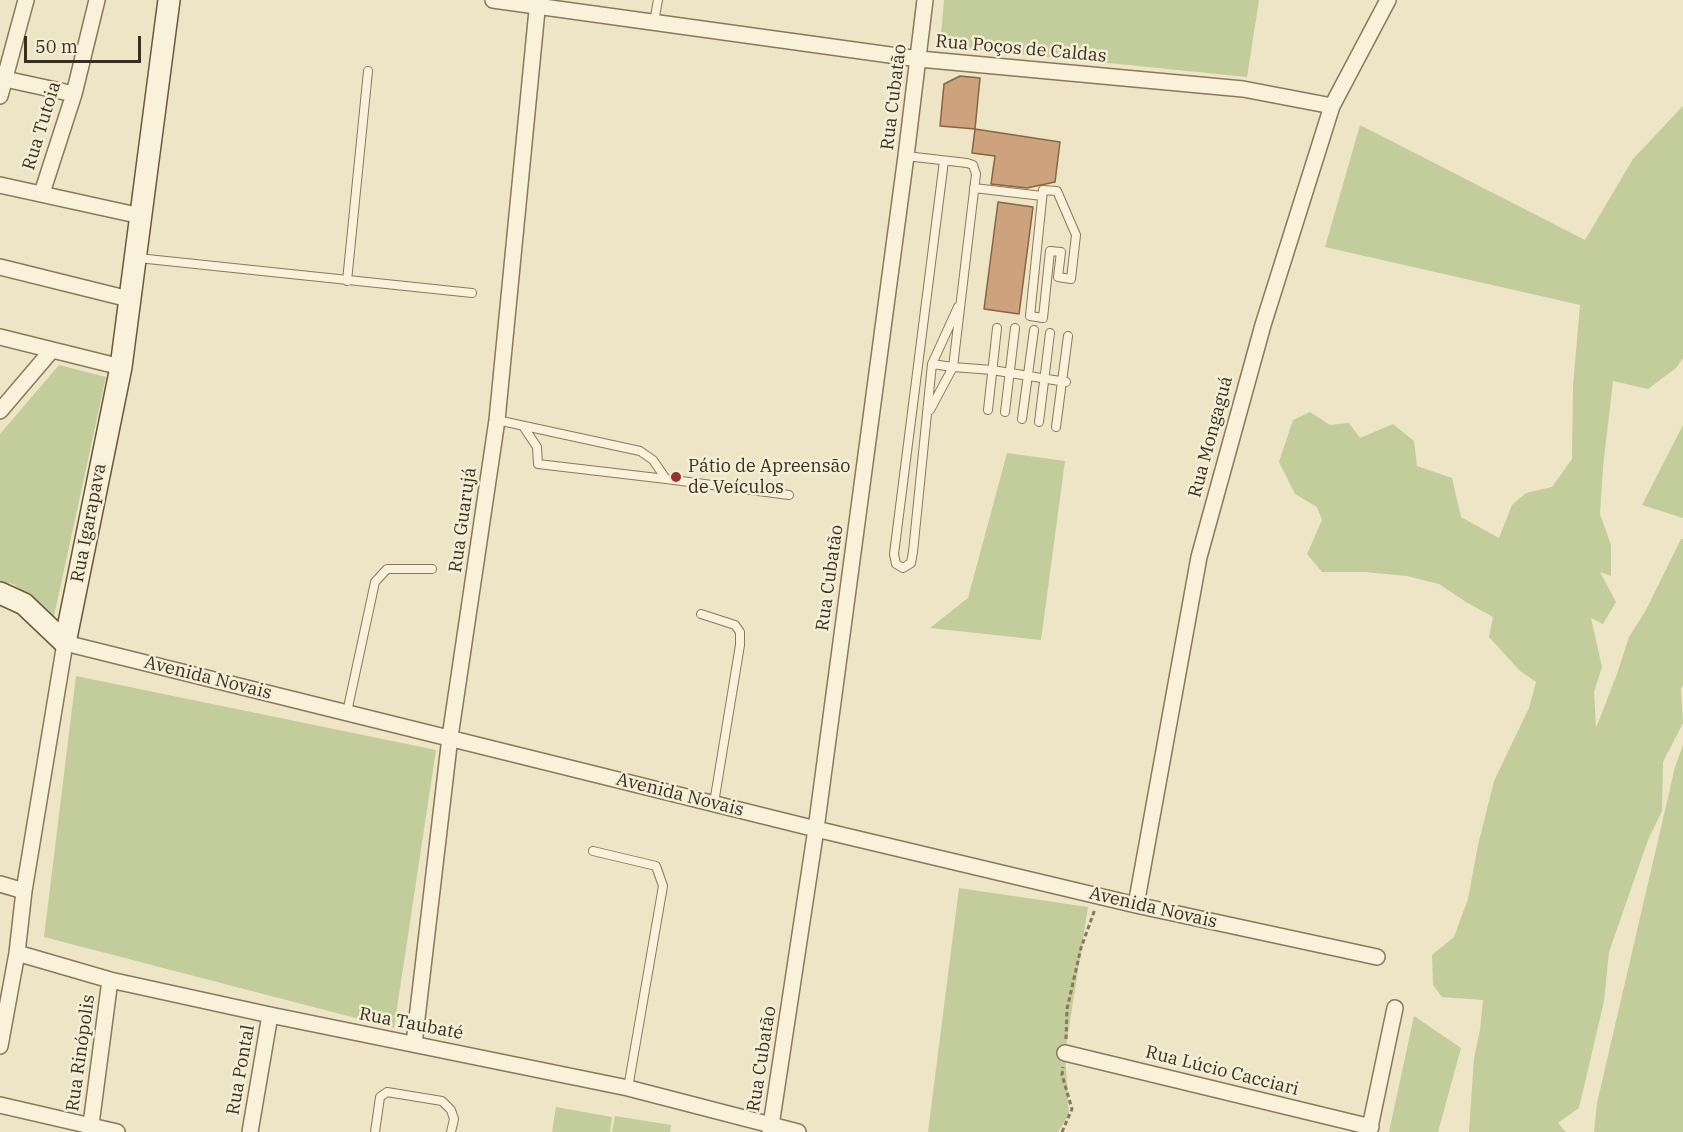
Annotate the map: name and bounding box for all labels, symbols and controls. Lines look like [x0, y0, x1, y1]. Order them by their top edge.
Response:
scale bar [27, 24, 144, 62]
street label: Rua Poços de Caldas [935, 31, 1107, 67]
text: 50 m [35, 35, 78, 58]
street label: Rua Cubatão [877, 43, 911, 151]
street label: Rua Tutoia [18, 79, 66, 173]
street label: Rua Mongaguá [1184, 374, 1238, 500]
place label: Pátio de Apreensão de Veículos [688, 456, 850, 498]
street label: Rua Igarapava [67, 462, 111, 584]
street label: Rua Guarujá [445, 466, 481, 574]
marker: Pátio de Apreensão de Veículos [669, 470, 683, 484]
street label: Rua Cubatão [812, 524, 848, 632]
street label: Avenida Novais [142, 652, 274, 704]
street label: Avenida Novais [614, 769, 746, 821]
street label: Avenida Novais [1087, 883, 1219, 933]
street label: Rua Rinópolis [62, 993, 100, 1113]
street label: Rua Taubaté [357, 1003, 465, 1045]
street label: Rua Cubatão [743, 1005, 781, 1113]
street label: Rua Pontal [222, 1023, 260, 1117]
street label: Rua Lúcio Cacciari [1143, 1042, 1301, 1100]

